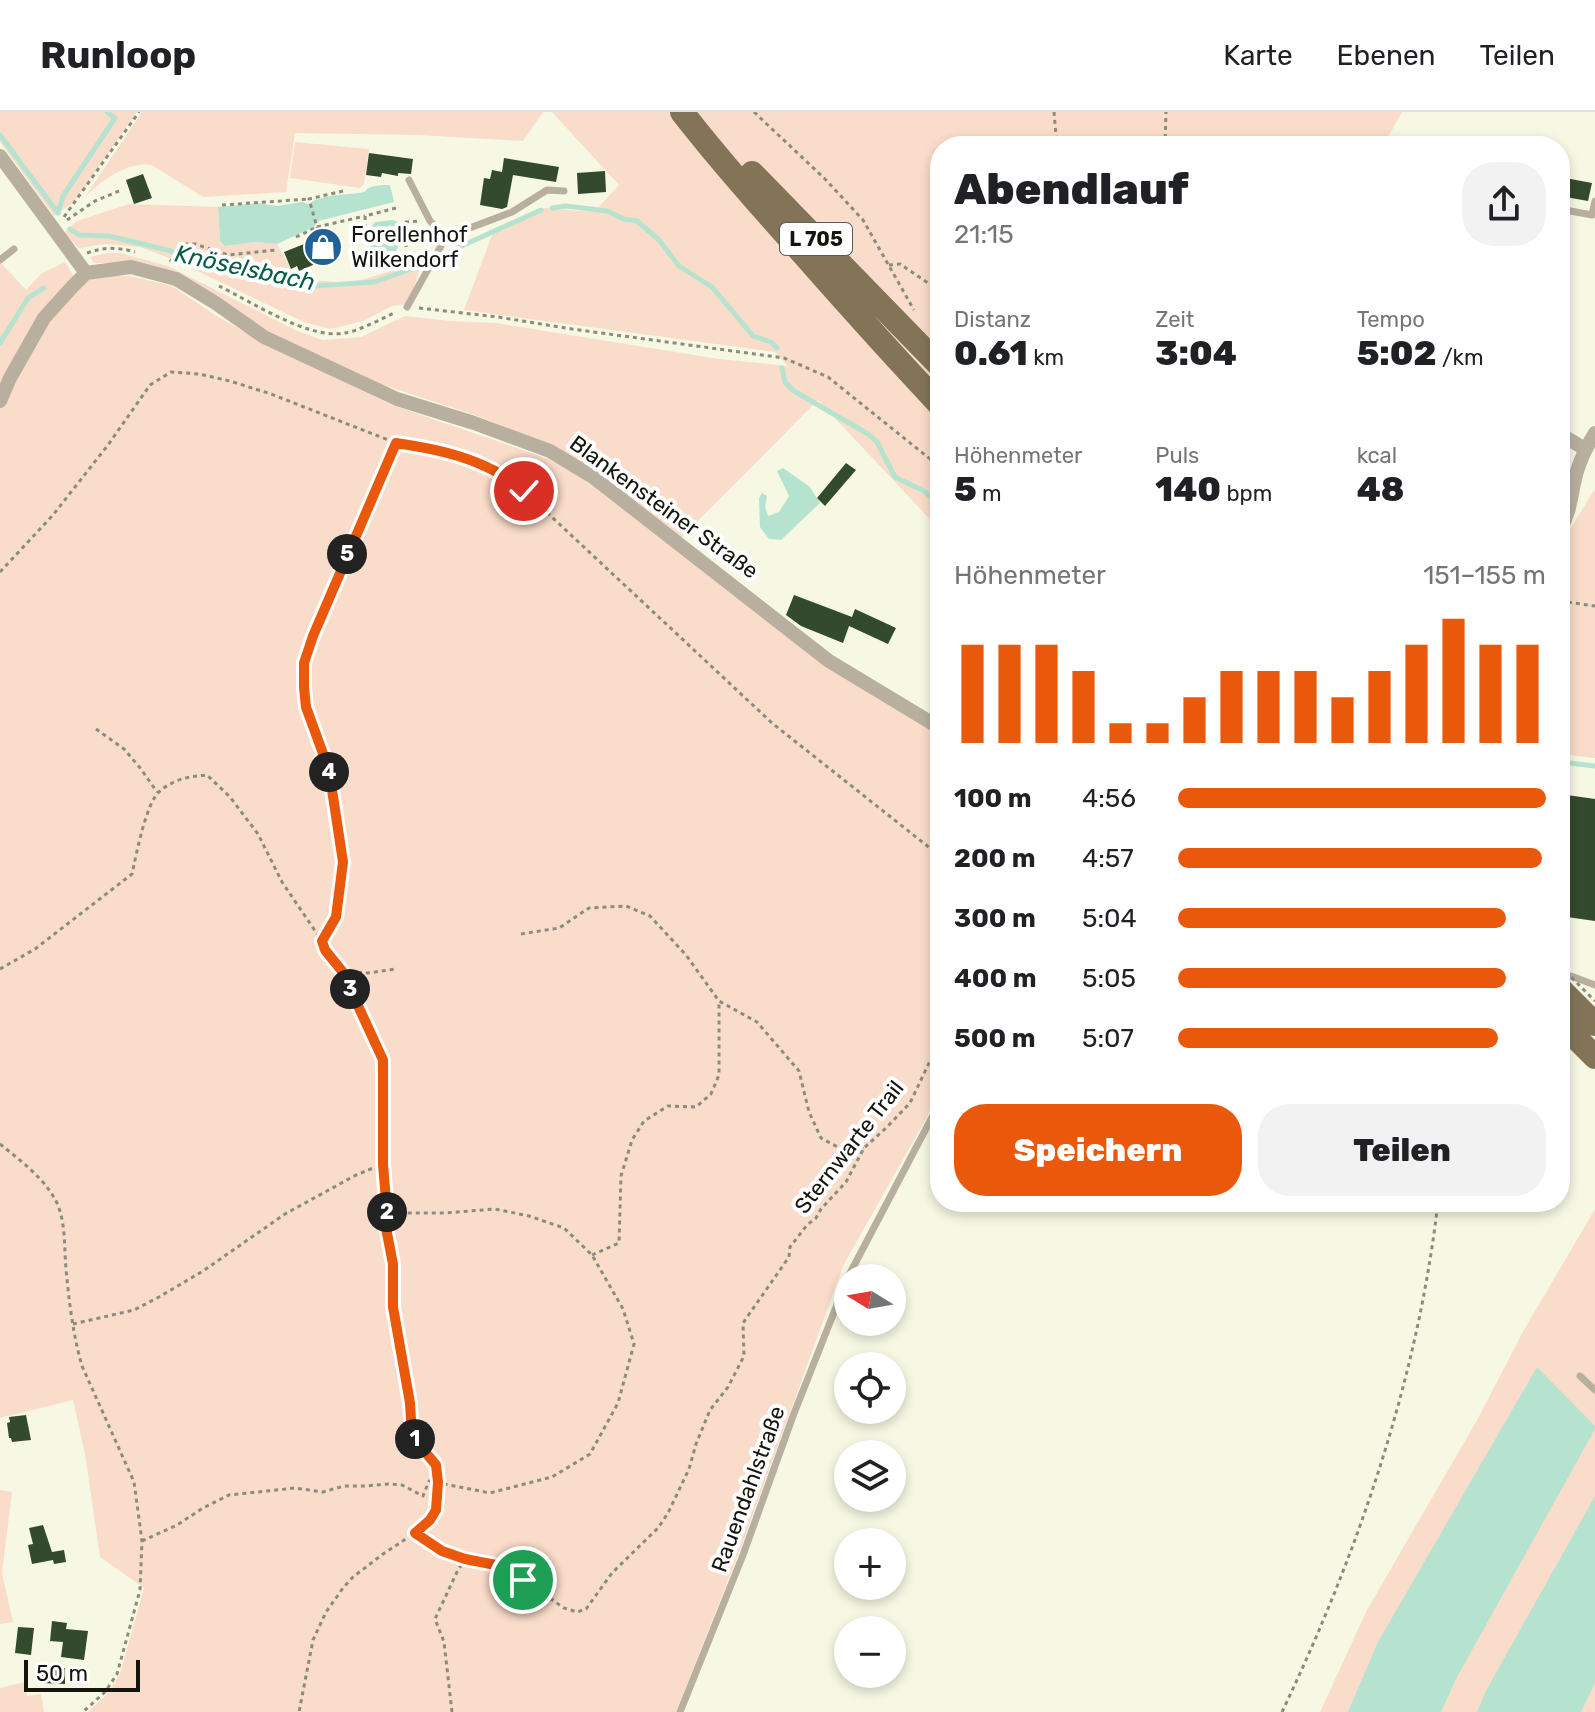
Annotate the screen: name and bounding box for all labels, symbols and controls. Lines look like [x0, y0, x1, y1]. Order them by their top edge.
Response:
text: Runloop [40, 32, 196, 78]
text: Karte [1223, 39, 1293, 72]
text: Ebenen [1337, 39, 1436, 72]
text: Teilen [1480, 39, 1555, 72]
button: share [1462, 162, 1546, 246]
text: Abendlauf [954, 163, 1188, 215]
text: 21:15 [954, 219, 1014, 250]
place label: Forellenhof Wilkendorf [351, 221, 468, 273]
road number: L 705 [780, 223, 852, 255]
shop icon: Forellenhof Wilkendorf [302, 226, 344, 268]
water label: Knöselsbach [172, 240, 318, 296]
text: Distanz [954, 306, 1031, 333]
text: Zeit [1155, 306, 1194, 333]
text: Tempo [1357, 306, 1425, 333]
text: 0.61 [954, 333, 1028, 374]
text: 3:04 [1155, 333, 1237, 374]
text: 5:02 [1357, 333, 1437, 374]
text: km [1028, 344, 1064, 371]
text: /km [1437, 344, 1484, 371]
street label: Blankensteiner Straße [565, 430, 763, 584]
text: Höhenmeter [954, 442, 1082, 469]
text: Puls [1155, 442, 1199, 469]
text: kcal [1357, 442, 1397, 469]
pin [490, 457, 558, 525]
icon: check [502, 469, 546, 513]
text: 5 [954, 469, 977, 510]
text: 140 [1155, 469, 1221, 510]
text: 48 [1357, 469, 1404, 510]
text: m [977, 480, 1002, 507]
text: bpm [1221, 480, 1272, 507]
pin: 5 [327, 534, 367, 574]
text: 5 [340, 540, 354, 567]
text: Höhenmeter [954, 560, 1106, 591]
text: 151–155 m [1423, 560, 1546, 591]
pin: 4 [309, 752, 349, 792]
text: 4 [321, 758, 337, 785]
text: 100 m [954, 783, 1032, 814]
text: 4:56 [1082, 783, 1136, 814]
text: 200 m [954, 843, 1036, 874]
text: 4:57 [1082, 843, 1134, 874]
text: 300 m [954, 903, 1036, 934]
text: 5:04 [1082, 903, 1137, 934]
text: 400 m [954, 963, 1036, 994]
text: 5:05 [1082, 963, 1136, 994]
pin: 3 [330, 969, 370, 1009]
text: 3 [343, 975, 357, 1002]
text: 500 m [954, 1023, 1036, 1054]
text: 5:07 [1082, 1023, 1134, 1054]
street label: Sternwarte Trail [789, 1075, 909, 1219]
button: Speichern [954, 1104, 1242, 1196]
button: Teilen [1258, 1104, 1546, 1196]
pin: 2 [367, 1192, 407, 1232]
text: 2 [380, 1198, 394, 1225]
north arrow [834, 1264, 906, 1336]
map controls [834, 1264, 906, 1688]
button: locate [834, 1352, 906, 1424]
street label: Rauendahlstraße [705, 1402, 791, 1576]
pin: 1 [395, 1419, 435, 1459]
text: 1 [410, 1425, 420, 1452]
button: layers [834, 1440, 906, 1512]
button: + [834, 1528, 906, 1600]
pin [489, 1546, 557, 1614]
icon: arrive [501, 1558, 545, 1602]
button: − [834, 1616, 906, 1688]
scale bar [24, 1656, 140, 1692]
text: 50 m [36, 1660, 88, 1687]

